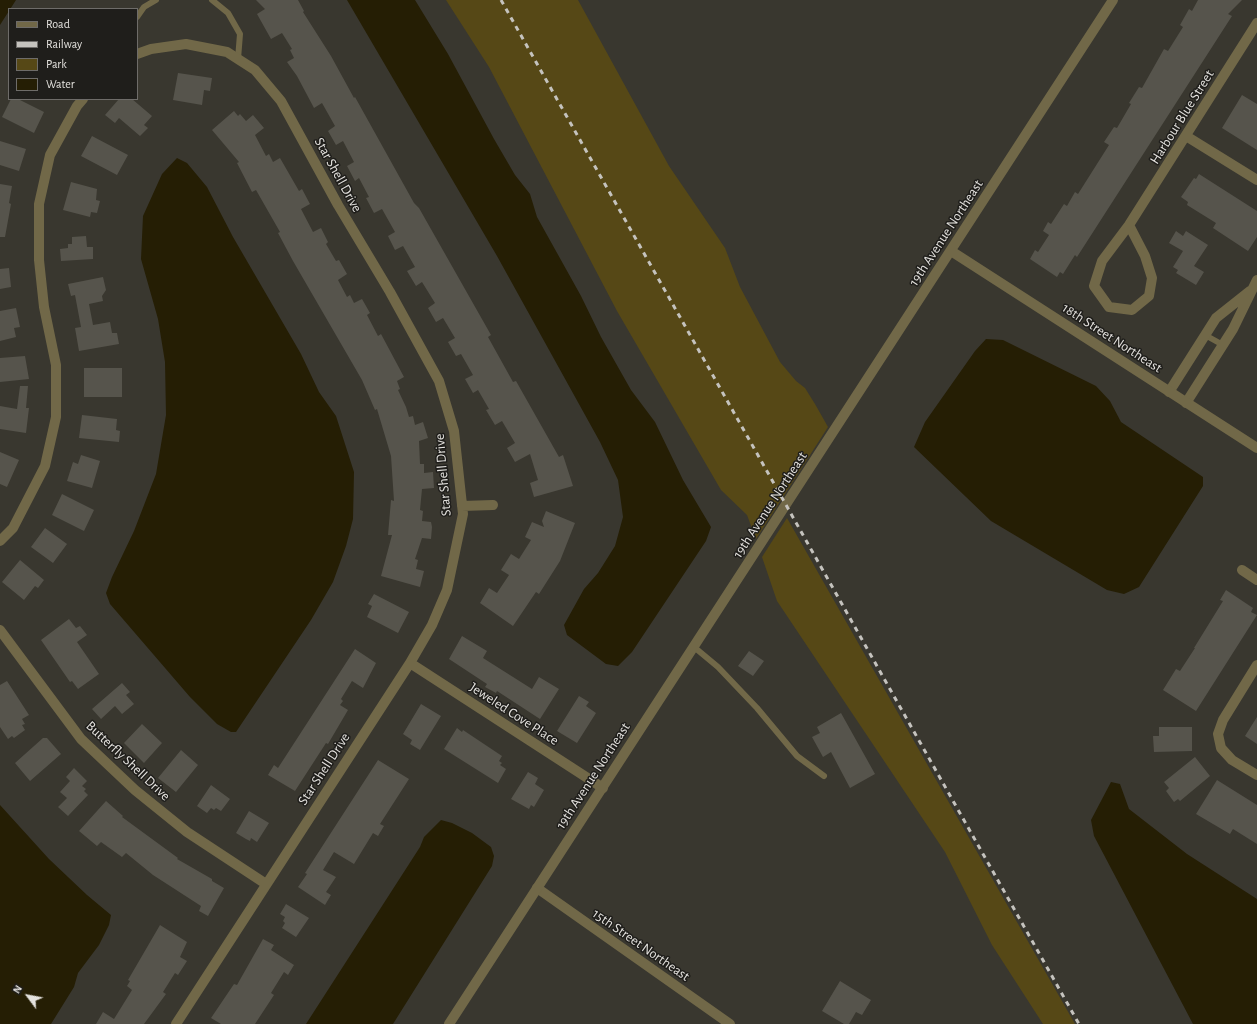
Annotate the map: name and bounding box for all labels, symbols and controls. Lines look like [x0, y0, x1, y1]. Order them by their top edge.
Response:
legend [8, 8, 138, 100]
text: Road [46, 18, 70, 30]
text: Railway [46, 38, 82, 50]
text: Park [46, 58, 67, 70]
street label: Harbour Blue Street [1146, 67, 1218, 167]
text: Water [46, 78, 75, 90]
street label: Star Shell Drive [311, 135, 365, 215]
street label: 19th Avenue Northeast [905, 177, 987, 289]
street label: 18th Street Northeast [1059, 299, 1165, 377]
street label: Star Shell Drive [431, 433, 455, 517]
street label: 19th Avenue Northeast [729, 449, 811, 561]
street label: Jeweled Cove Place [466, 679, 562, 749]
street label: Butterfly Shell Drive [82, 718, 174, 804]
street label: 19th Avenue Northeast [552, 720, 634, 832]
street label: Star Shell Drive [294, 730, 354, 808]
street label: 15th Street Northeast [589, 905, 693, 985]
north arrow [8, 976, 48, 1016]
text: N [11, 983, 24, 996]

